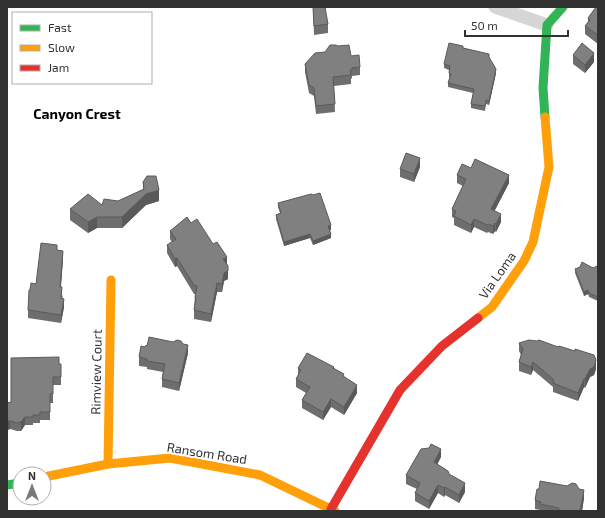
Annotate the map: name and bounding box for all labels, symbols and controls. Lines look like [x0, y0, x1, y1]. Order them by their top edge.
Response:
legend [12, 12, 152, 84]
scale bar [465, 12, 568, 38]
text: 50 m [471, 18, 498, 32]
text: Fast [48, 20, 72, 34]
text: Slow [48, 40, 75, 54]
text: Jam [48, 60, 69, 74]
district label: Canyon Crest [33, 105, 121, 122]
street label: Via Loma [475, 248, 519, 302]
street label: Rimview Court [87, 329, 105, 415]
street label: Ransom Road [166, 439, 248, 467]
north arrow [12, 466, 52, 506]
text: N [28, 469, 36, 482]

